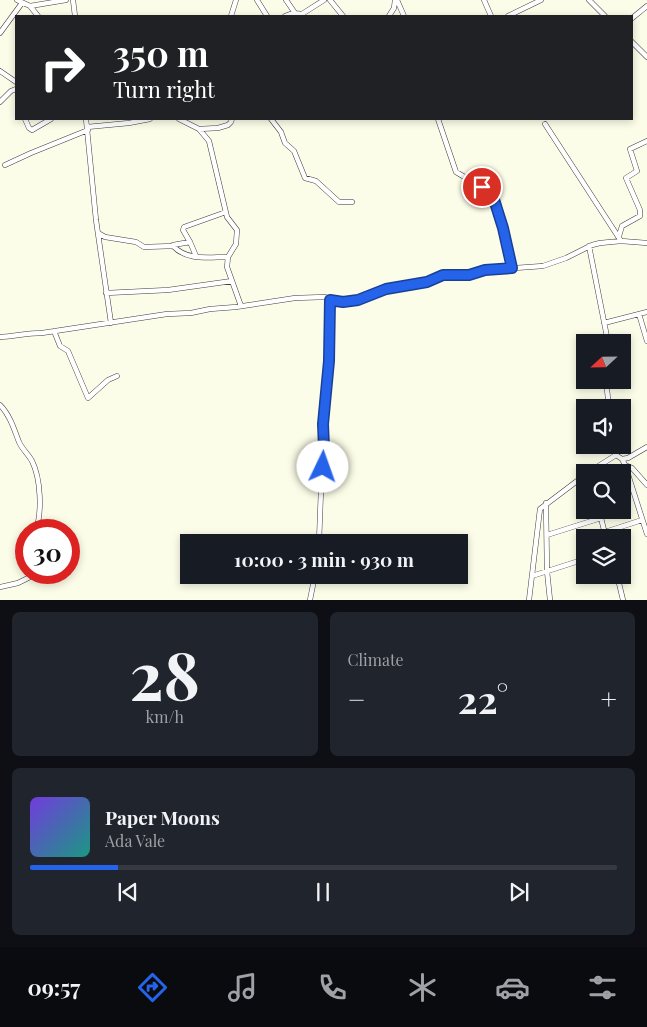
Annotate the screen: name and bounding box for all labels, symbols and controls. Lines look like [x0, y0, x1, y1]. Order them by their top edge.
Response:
text: 350 m [113, 29, 209, 76]
icon: right [30, 35, 95, 100]
text: Turn right [113, 74, 215, 104]
pin [461, 166, 503, 208]
icon: arrive [468, 173, 496, 201]
north arrow [576, 334, 631, 389]
map controls [576, 334, 631, 584]
button: sound [576, 399, 631, 454]
position arrow [296, 440, 348, 492]
button: search [576, 464, 631, 519]
speed limit sign: 30 [15, 519, 80, 584]
button: layers [576, 529, 631, 584]
text: 10:00 · 3 min · 930 m [234, 546, 414, 572]
text: 28 [130, 630, 200, 716]
text: Climate [348, 649, 404, 670]
text: 22° [458, 673, 508, 724]
text: − [348, 680, 366, 717]
text: + [601, 680, 617, 717]
text: km/h [146, 706, 184, 727]
text: Paper Moons [105, 804, 220, 830]
text: Ada Vale [105, 830, 165, 851]
icon: previous [114, 878, 142, 906]
icon: pause [309, 878, 337, 906]
icon: next [505, 878, 533, 906]
icon: directions [135, 970, 170, 1005]
icon: music [225, 970, 260, 1005]
icon: phone [315, 970, 350, 1005]
icon: climate [405, 970, 440, 1005]
icon: car [495, 970, 530, 1005]
icon: filters [585, 970, 620, 1005]
text: 09:57 [27, 972, 80, 1002]

